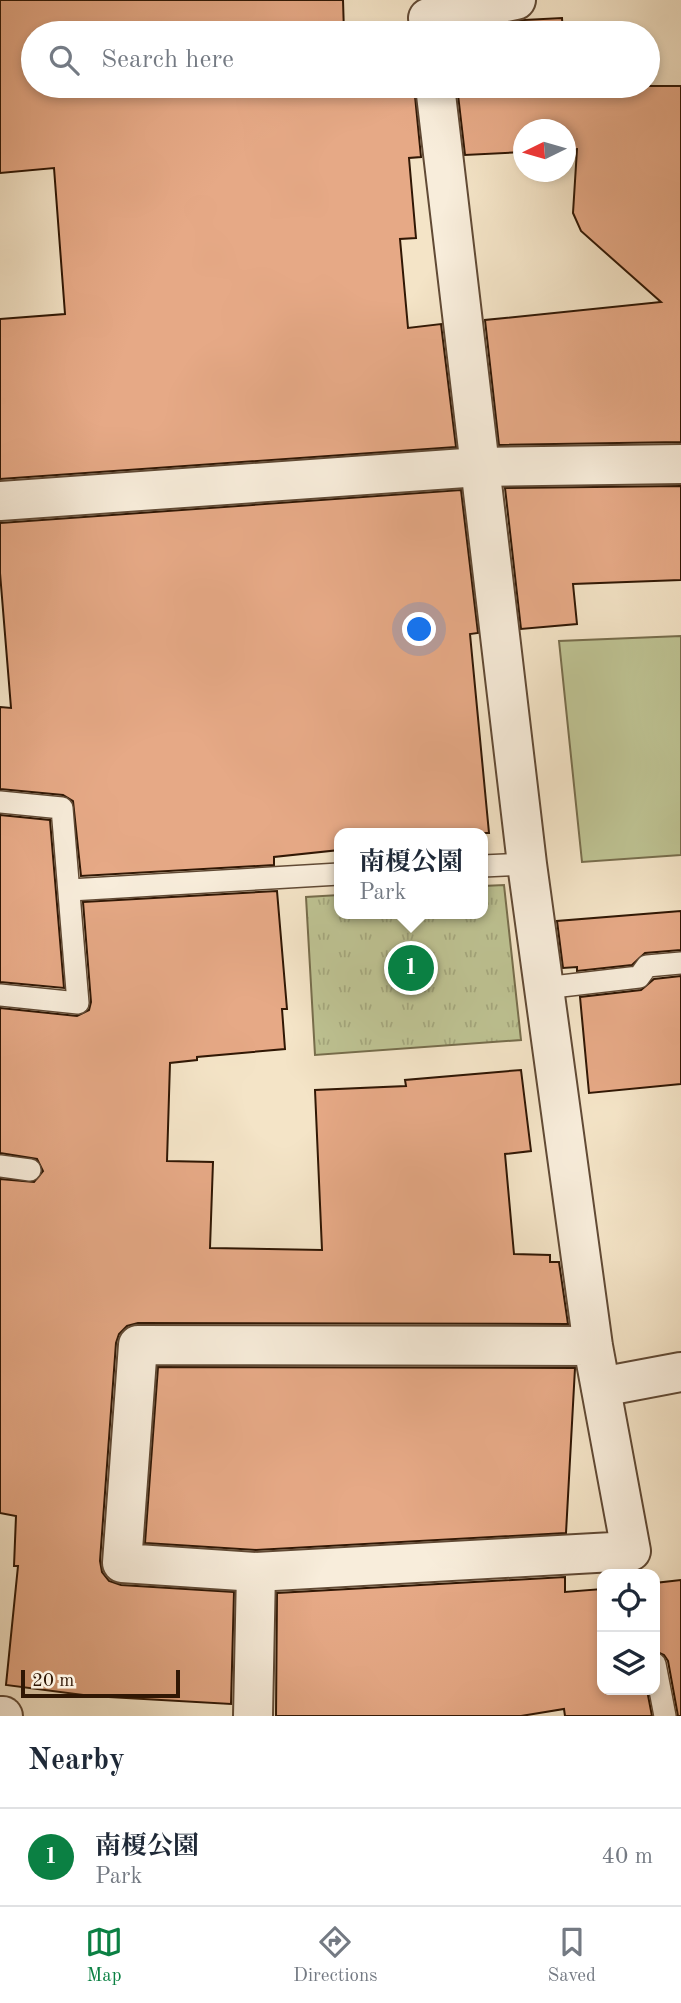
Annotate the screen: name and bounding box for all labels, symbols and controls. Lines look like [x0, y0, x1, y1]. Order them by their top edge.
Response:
search box [21, 21, 660, 98]
icon: search [45, 41, 83, 79]
text: Search here [101, 47, 234, 73]
north arrow [513, 119, 576, 182]
your location [402, 612, 436, 646]
popup [334, 828, 488, 919]
text: 南榎公園 [359, 850, 463, 876]
text: Park [359, 881, 406, 904]
pin: 1 [388, 942, 434, 994]
map controls [597, 1569, 660, 1695]
button: locate [597, 1569, 660, 1632]
button: layers [597, 1632, 660, 1695]
scale bar [21, 1667, 180, 1699]
text: 20 m [32, 1672, 74, 1691]
text: Nearby [28, 1746, 125, 1776]
text: 南榎公園 [95, 1834, 199, 1860]
text: 1 [44, 1845, 58, 1868]
text: 40 m [602, 1845, 653, 1868]
text: Park [95, 1865, 142, 1888]
tab: Map [85, 1923, 123, 1988]
tab: Directions [293, 1923, 378, 1988]
tab: Saved [548, 1923, 596, 1988]

